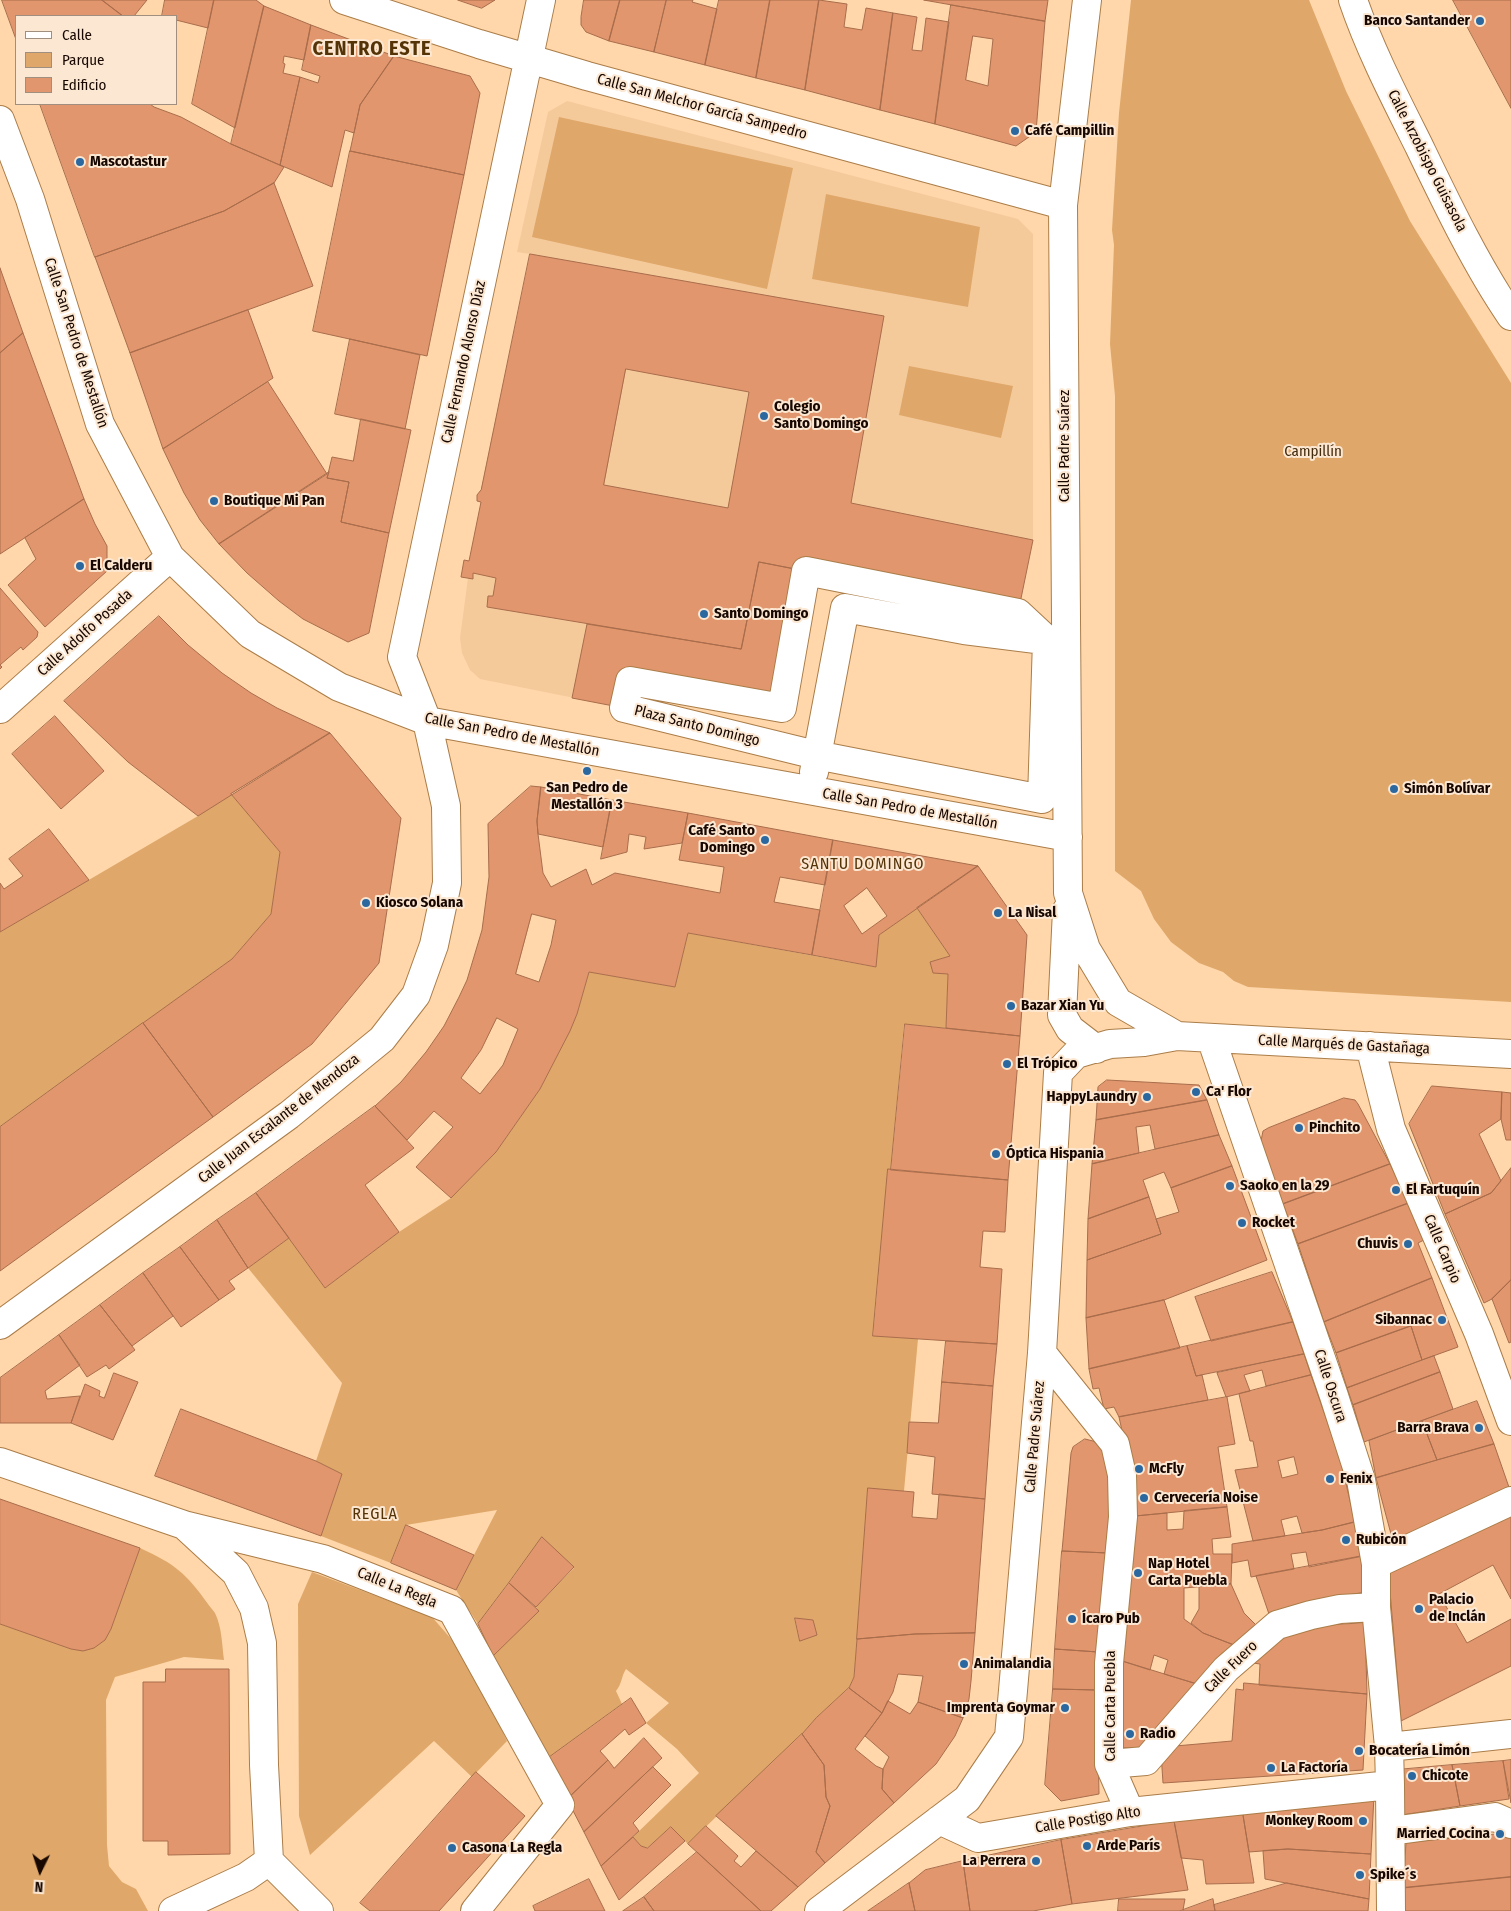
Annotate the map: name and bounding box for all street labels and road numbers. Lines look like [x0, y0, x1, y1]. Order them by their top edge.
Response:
street label: Calle San Melchor García Sampedro [595, 70, 809, 144]
street label: Calle Arzobispo Guisasola [1383, 87, 1471, 235]
street label: Calle San Pedro de Mestallón [40, 256, 112, 430]
street label: Calle Fernando Alonso Díaz [438, 279, 490, 445]
street label: Calle Padre Suárez [1056, 390, 1074, 502]
street label: Calle Adolfo Posada [34, 586, 136, 680]
street label: Plaza Santo Domingo [632, 702, 762, 750]
street label: Calle San Pedro de Mestallón [423, 709, 601, 761]
street label: Calle San Pedro de Mestallón [821, 785, 999, 833]
street label: Calle Marqués de Gastañaga [1258, 1032, 1430, 1058]
street label: Calle Juan Escalante de Mendoza [195, 1050, 363, 1188]
street label: Calle Carpio [1419, 1212, 1465, 1286]
street label: Calle Oscura [1310, 1347, 1350, 1425]
street label: Calle Padre Suárez [1021, 1380, 1049, 1494]
street label: Calle La Regla [354, 1564, 440, 1612]
street label: Calle Fuero [1200, 1637, 1262, 1697]
street label: Calle Carta Puebla [1102, 1650, 1120, 1762]
street label: Calle Postigo Alto [1034, 1803, 1142, 1837]

